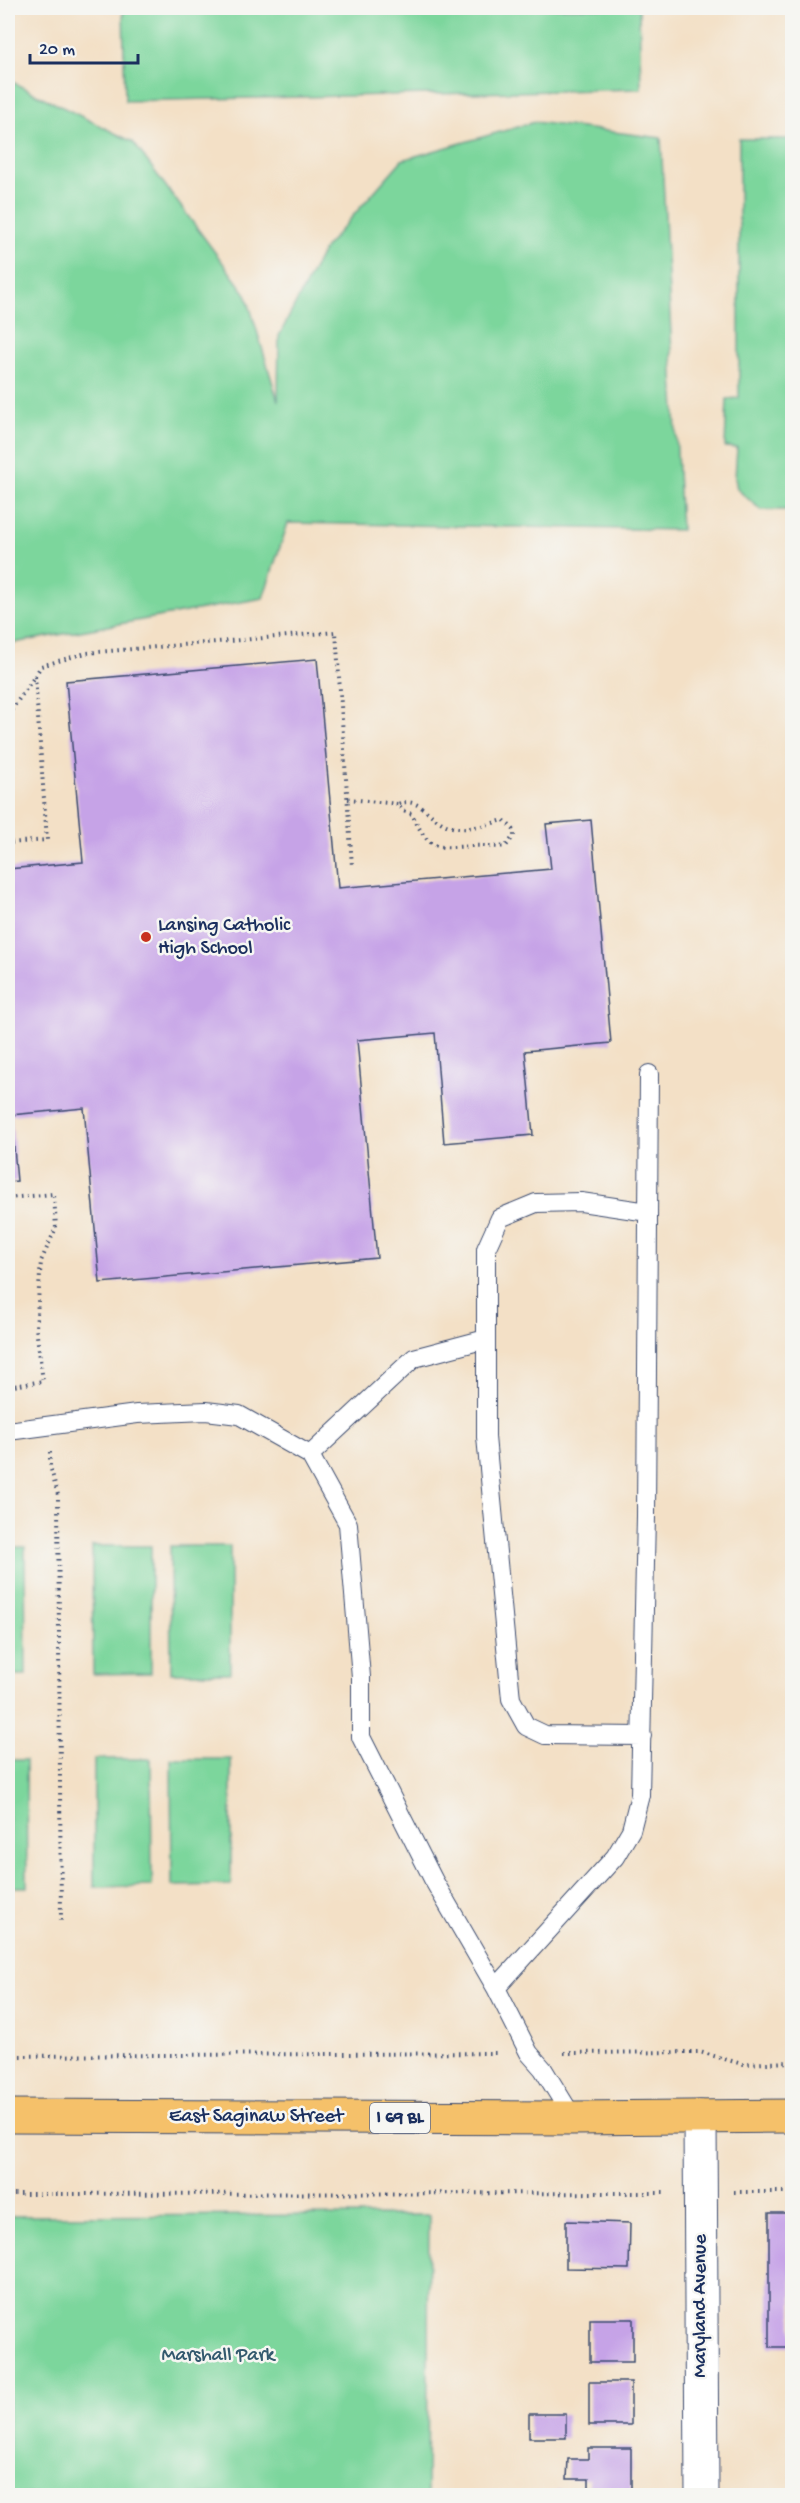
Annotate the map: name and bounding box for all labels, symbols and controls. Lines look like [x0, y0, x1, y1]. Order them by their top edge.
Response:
scale bar [30, 27, 138, 65]
text: 20 m [39, 40, 75, 61]
place label: Lansing Catholic High School [158, 915, 291, 961]
marker: Lansing Catholic High School [139, 930, 153, 944]
road number: I 69 BL [370, 2103, 430, 2133]
street label: East Saginaw Street [169, 2106, 345, 2129]
street label: Maryland Avenue [690, 2234, 713, 2378]
park label: Marshall Park [162, 2345, 277, 2368]

